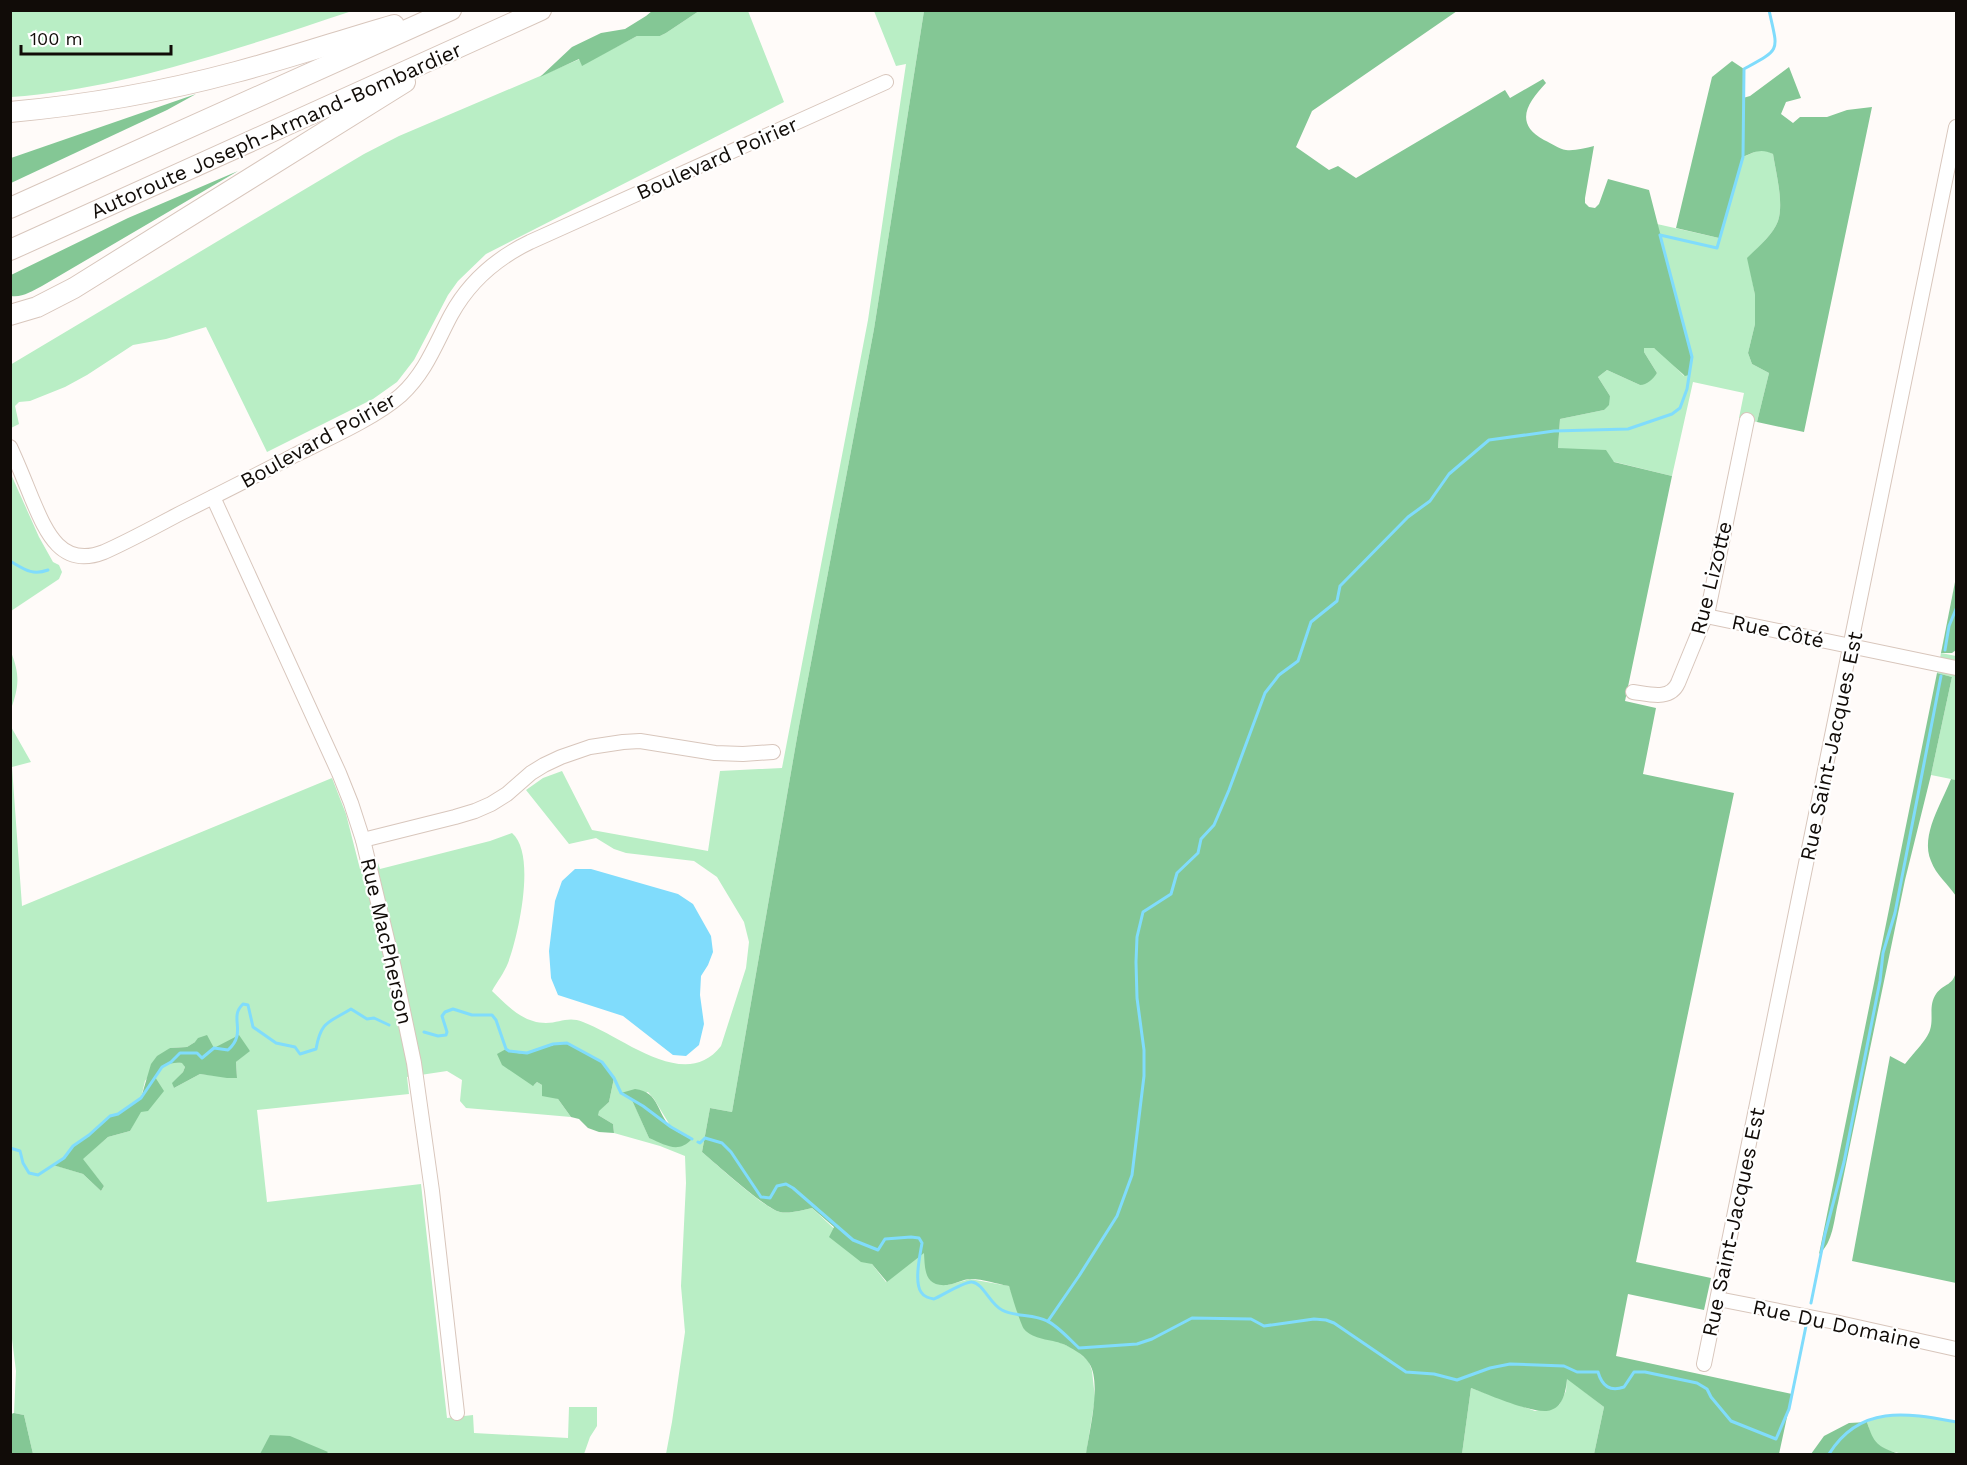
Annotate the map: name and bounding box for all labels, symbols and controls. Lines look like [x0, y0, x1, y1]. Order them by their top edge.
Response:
scale bar [21, 18, 171, 56]
text: 100 m [30, 28, 83, 49]
street label: Autoroute Joseph-Armand-Bombardier [87, 36, 466, 223]
street label: Boulevard Poirier [632, 111, 802, 205]
street label: Boulevard Poirier [236, 387, 401, 493]
street label: Rue Lizotte [1685, 519, 1737, 637]
street label: Rue Côté [1730, 609, 1826, 653]
street label: Rue Saint-Jacques Est [1794, 629, 1868, 863]
street label: Rue MacPherson [356, 855, 418, 1027]
street label: Rue Saint-Jacques Est [1696, 1105, 1770, 1339]
street label: Rue Du Domaine [1750, 1294, 1924, 1354]

